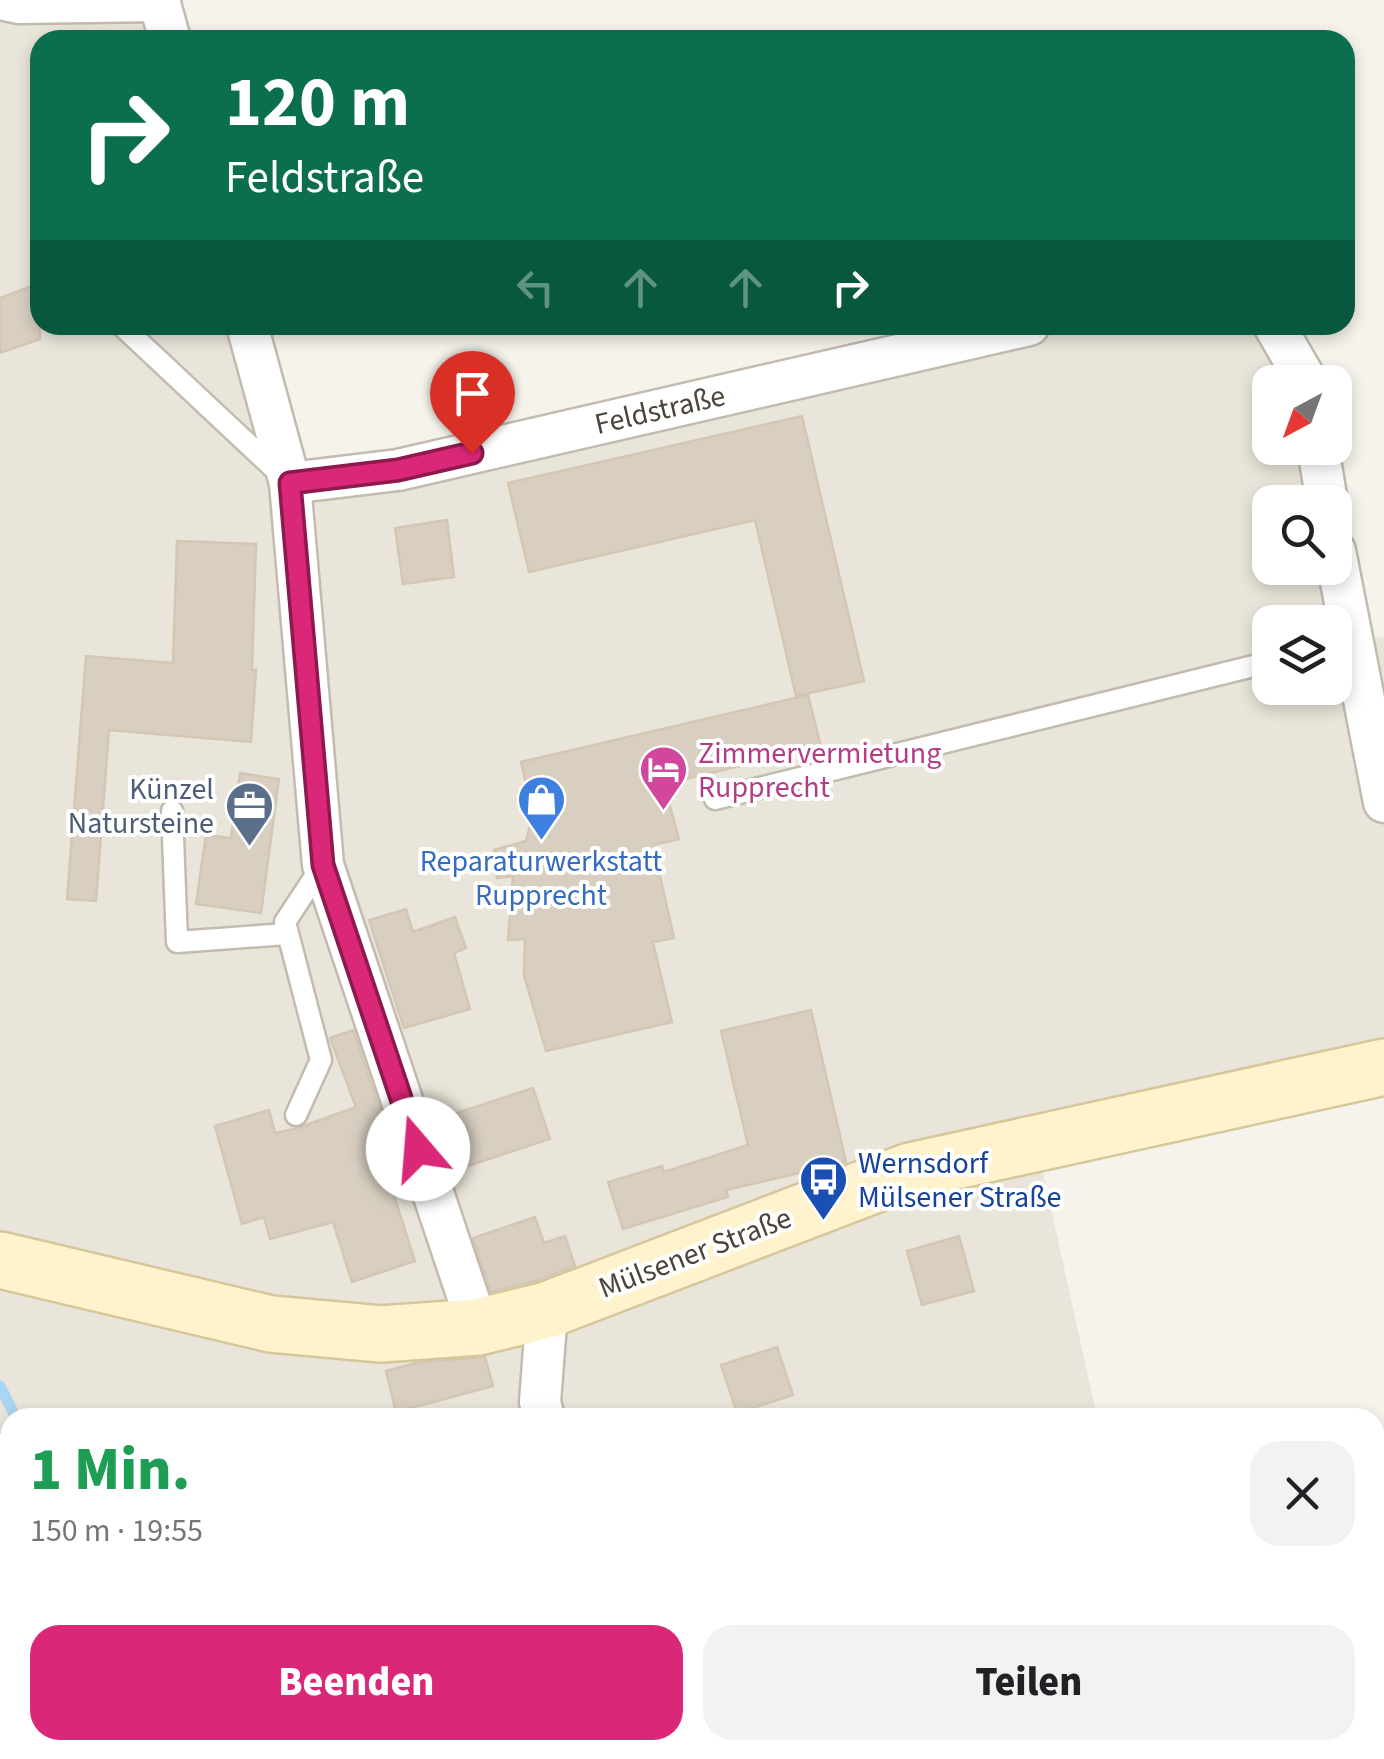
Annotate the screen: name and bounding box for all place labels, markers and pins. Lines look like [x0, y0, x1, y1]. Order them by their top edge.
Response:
pin [430, 351, 515, 454]
place label: Zimmervermietung Rupprecht [698, 732, 941, 809]
hotel icon: Zimmervermietung Rupprecht [637, 744, 689, 812]
place label: Künzel Natursteine [68, 768, 214, 845]
shop icon: Reparaturwerkstatt Rupprecht [515, 774, 567, 842]
office icon: Künzel Natursteine [223, 780, 275, 848]
place label: Reparaturwerkstatt Rupprecht [420, 840, 662, 917]
place label: Wernsdorf Mülsener Straße [858, 1142, 1061, 1219]
bus stop icon: Wernsdorf Mülsener Straße [797, 1154, 849, 1222]

